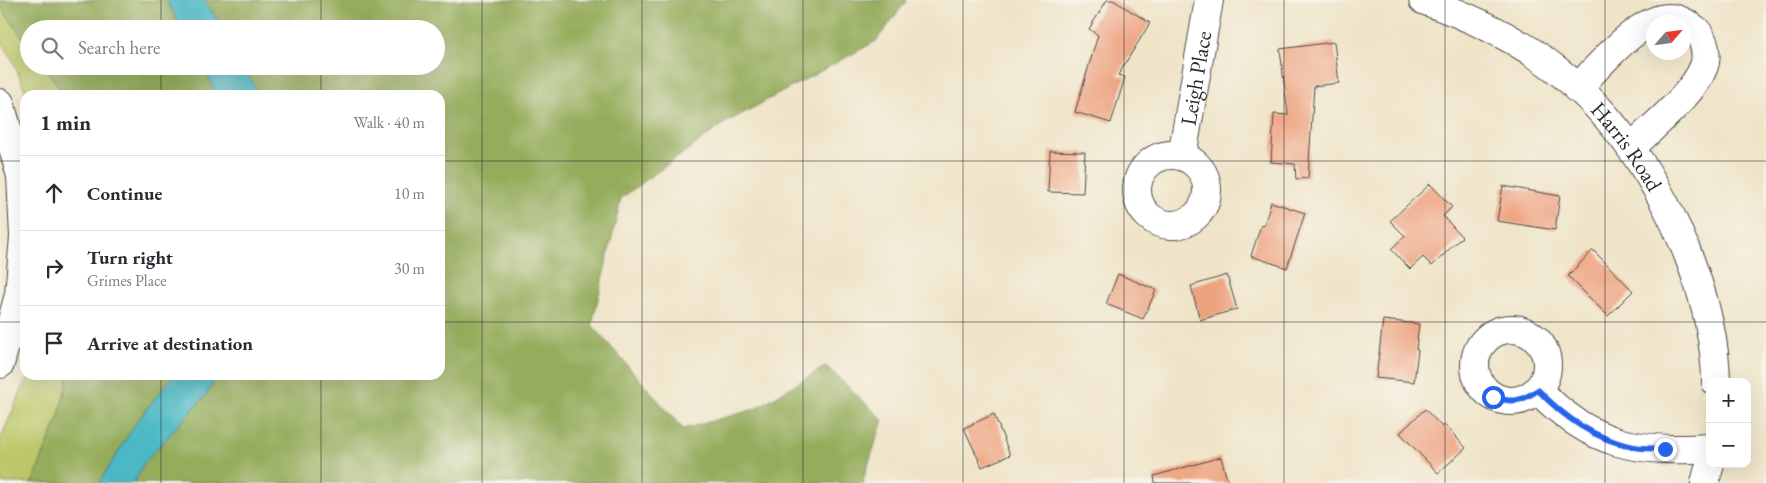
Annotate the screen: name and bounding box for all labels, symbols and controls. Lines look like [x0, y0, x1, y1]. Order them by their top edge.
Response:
north arrow [1646, 15, 1691, 60]
search box [20, 20, 445, 75]
street label: Leigh Place [1173, 28, 1218, 128]
icon: search [38, 34, 66, 62]
text: Search here [78, 35, 160, 60]
street label: Harris Road [1585, 95, 1670, 197]
text: 1 min [40, 109, 91, 136]
text: Walk · 40 m [354, 112, 425, 133]
icon: ahead [40, 179, 68, 207]
text: Continue [87, 181, 162, 206]
text: 10 m [394, 183, 425, 204]
text: Turn right [87, 245, 173, 270]
icon: right [40, 254, 68, 282]
text: 30 m [394, 258, 425, 279]
text: Grimes Place [87, 270, 166, 291]
icon: arrive [40, 329, 68, 357]
text: Arrive at destination [87, 331, 253, 356]
map controls [1706, 378, 1751, 468]
button: + [1706, 378, 1751, 423]
route start [1482, 386, 1505, 409]
button: − [1706, 423, 1751, 468]
route end [1654, 438, 1677, 461]

